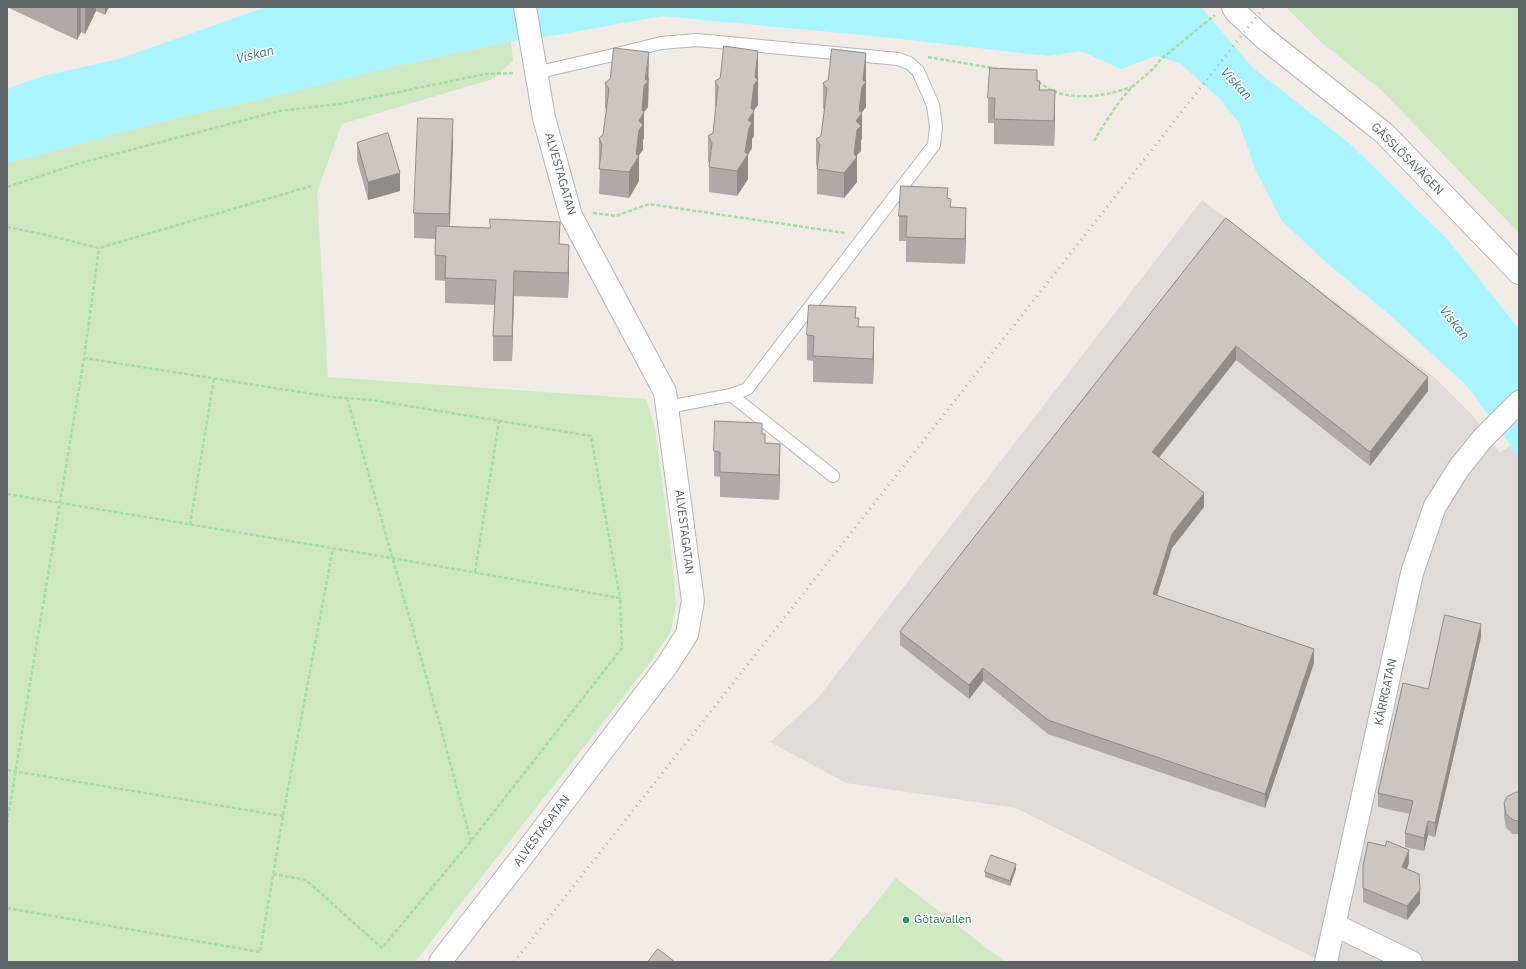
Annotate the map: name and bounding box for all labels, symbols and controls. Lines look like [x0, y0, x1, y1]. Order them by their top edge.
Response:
water label: Viskan [234, 43, 276, 67]
water label: Viskan [1217, 65, 1255, 103]
street label: GÄSSLÖSAVÄGEN [1368, 120, 1446, 198]
street label: ALVESTAGATAN [541, 131, 579, 217]
water label: Viskan [1436, 303, 1472, 343]
street label: ALVESTAGATAN [672, 489, 696, 575]
street label: KÄRRGATAN [1372, 657, 1400, 727]
street label: ALVESTAGATAN [511, 793, 573, 869]
place label: Götavallen [914, 913, 972, 927]
marker: Götavallen [901, 915, 911, 925]

